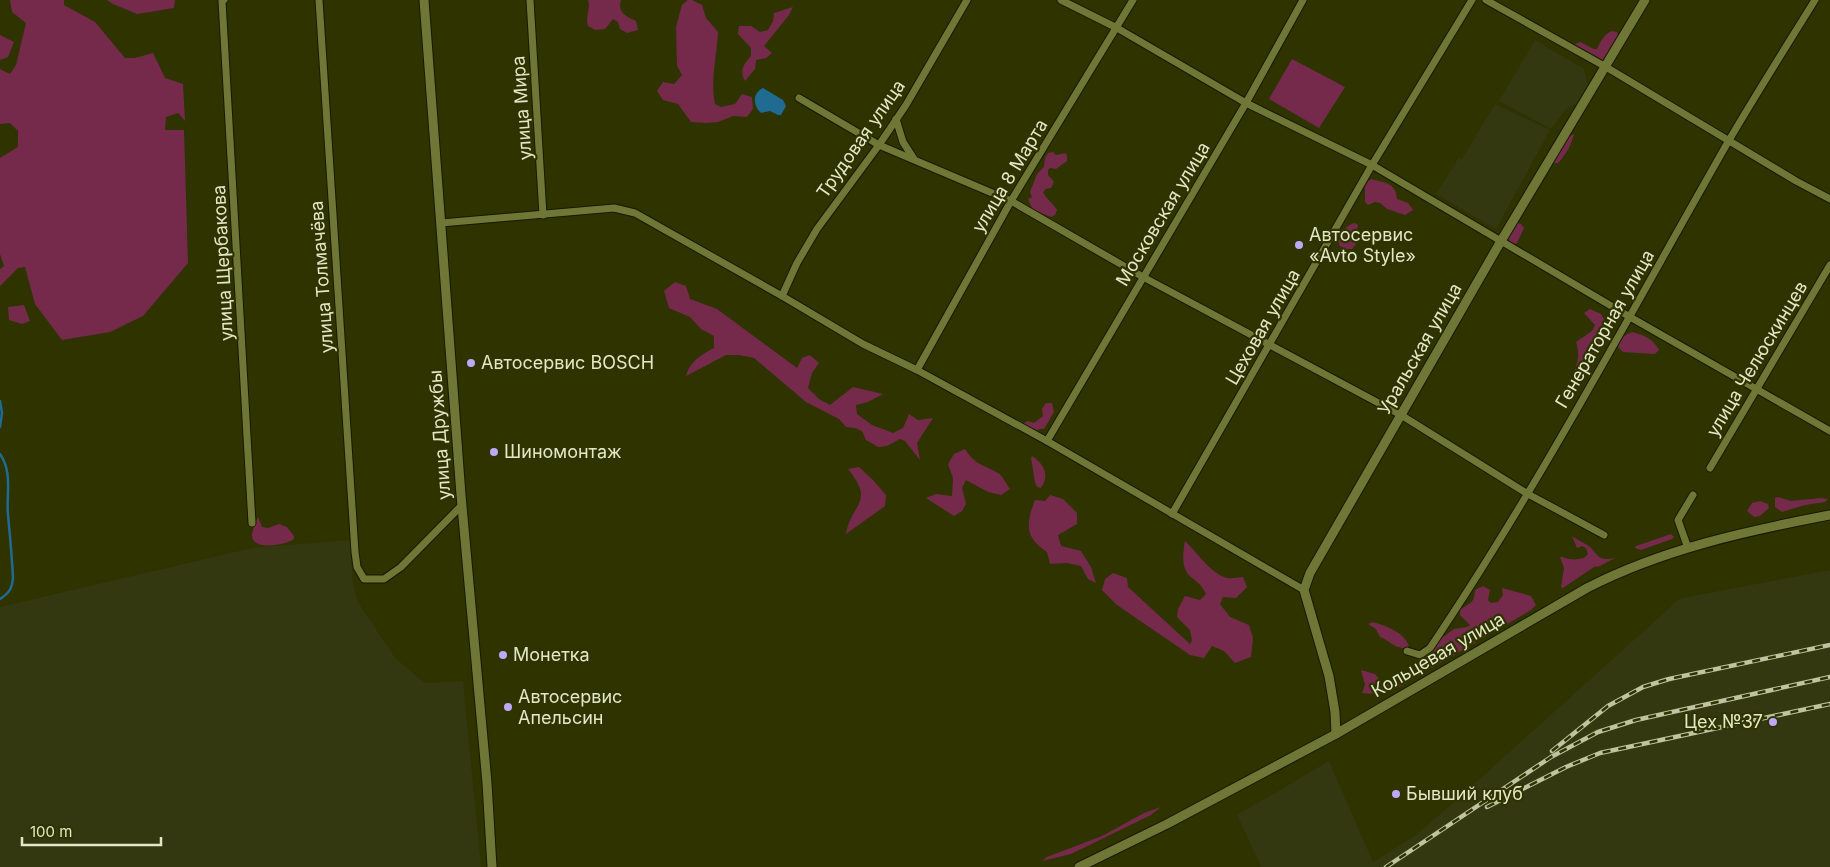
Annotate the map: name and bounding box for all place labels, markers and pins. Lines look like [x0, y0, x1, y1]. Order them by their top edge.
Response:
place label: Автосервис «Avto Style» [1309, 224, 1416, 266]
marker: Автосервис «Avto Style» [1293, 239, 1305, 251]
place label: Автосервис BOSCH [481, 352, 654, 373]
marker: Автосервис BOSCH [465, 357, 477, 369]
place label: Шиномонтаж [504, 441, 622, 462]
marker: Шиномонтаж [488, 446, 500, 458]
place label: Монетка [513, 644, 590, 665]
marker: Монетка [497, 649, 509, 661]
place label: Автосервис Апельсин [518, 686, 622, 728]
marker: Автосервис Апельсин [502, 701, 514, 713]
place label: Цех №37 [1684, 711, 1763, 732]
marker: Цех №37 [1767, 716, 1779, 728]
place label: Бывший клуб [1406, 783, 1523, 804]
marker: Бывший клуб [1390, 788, 1402, 800]

